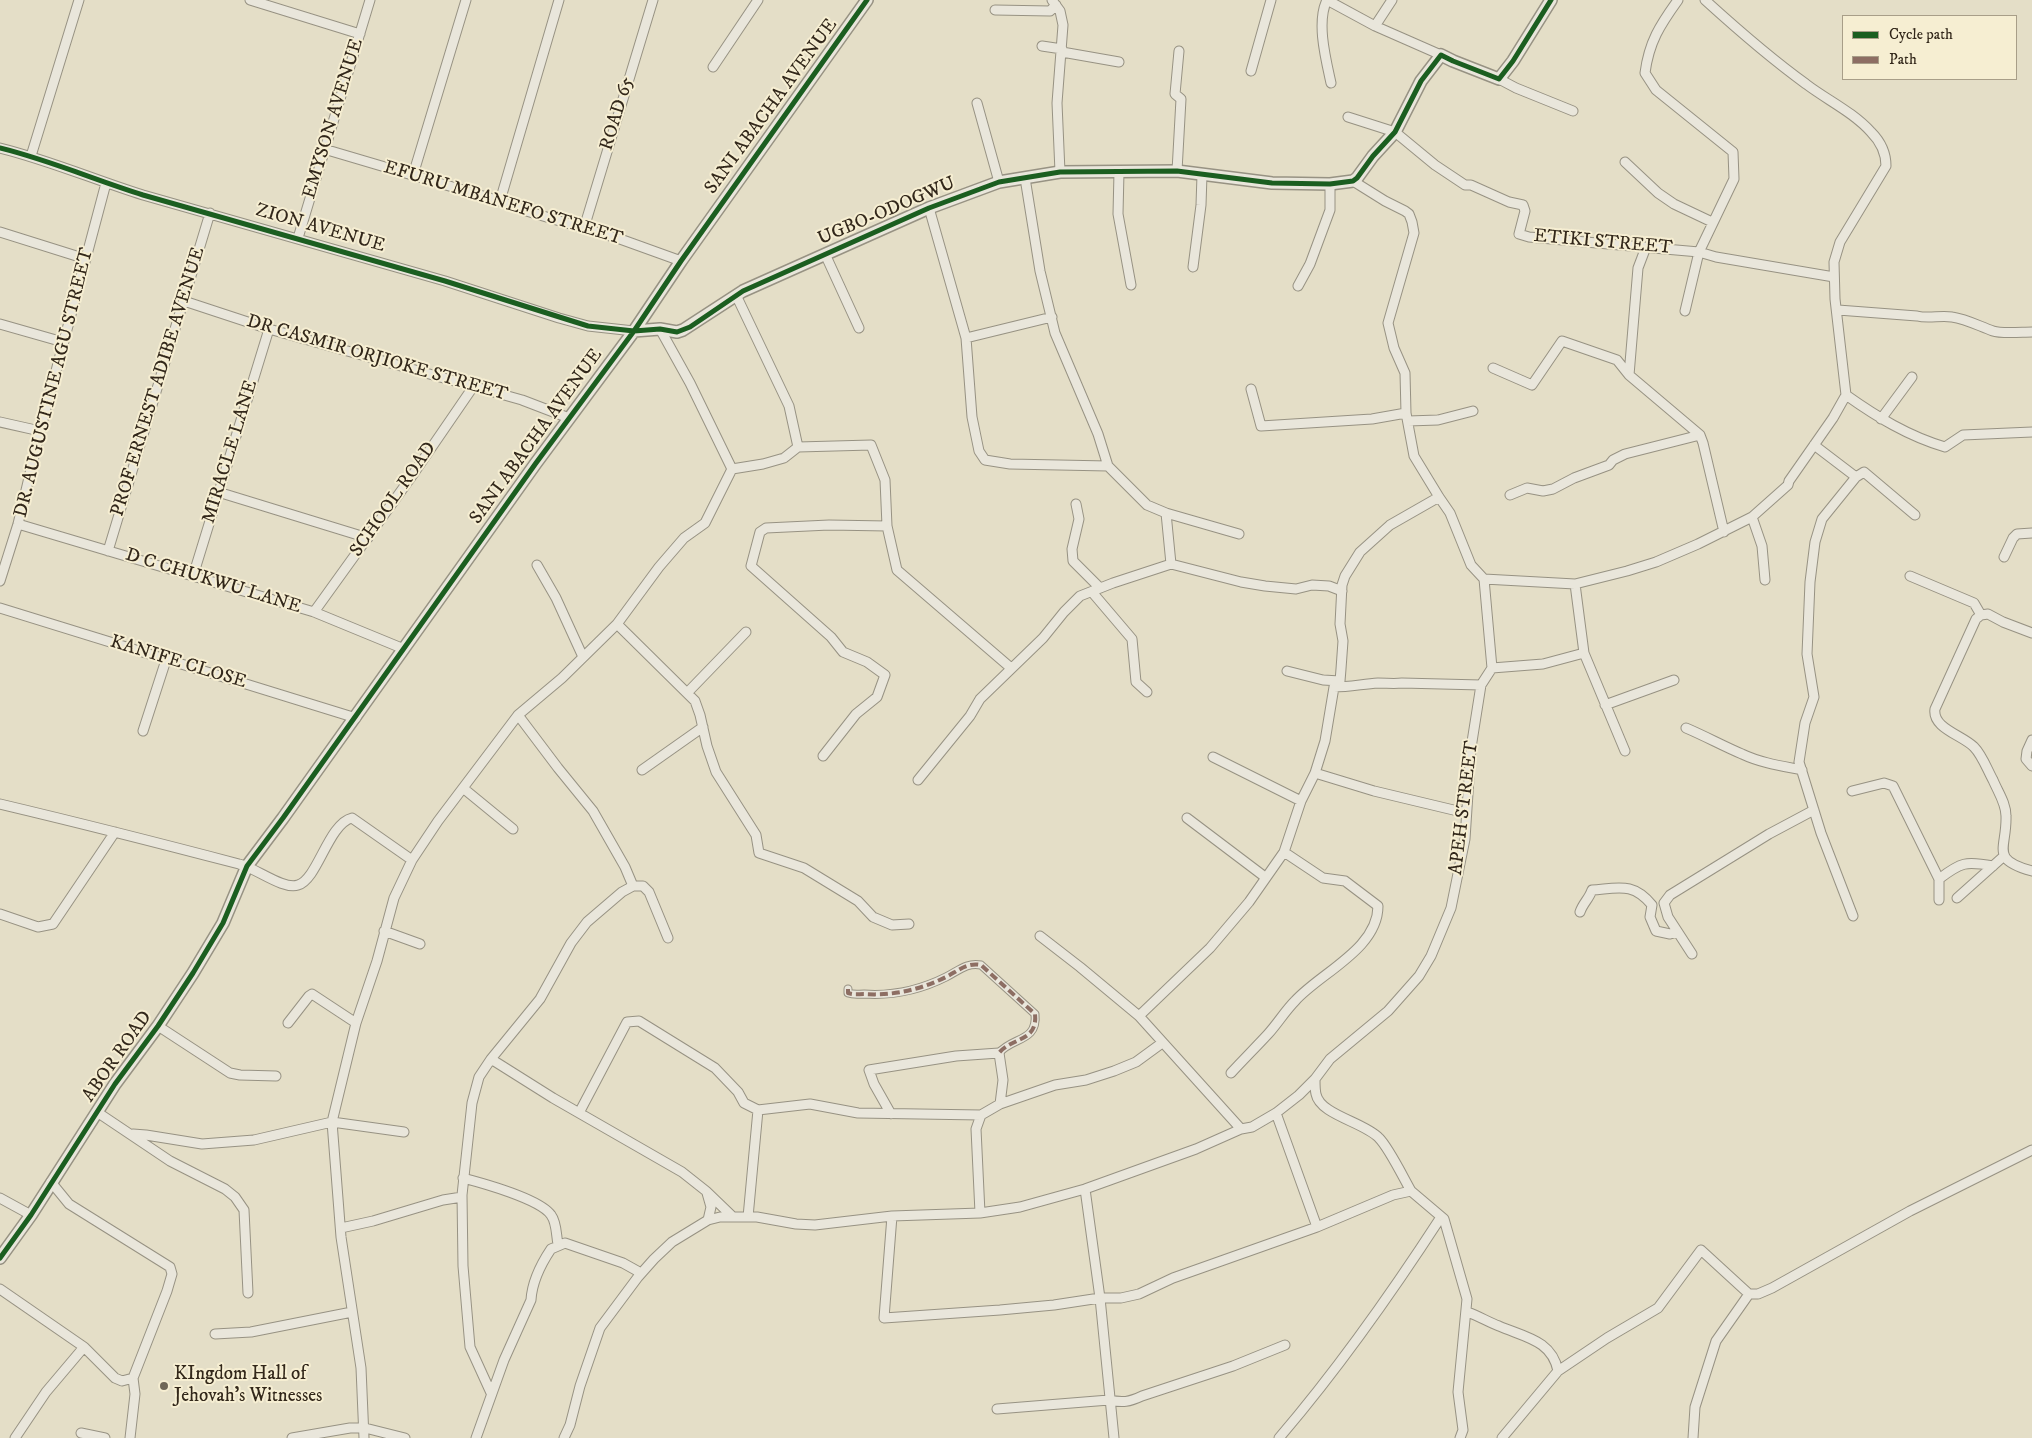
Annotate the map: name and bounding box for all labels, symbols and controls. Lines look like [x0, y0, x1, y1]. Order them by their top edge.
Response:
street label: SANI ABACHA AVENUE [701, 15, 843, 199]
legend [1842, 15, 2017, 80]
text: Cycle path [1889, 25, 1953, 44]
street label: EMYSON AVENUE [299, 36, 369, 202]
text: Path [1889, 50, 1917, 69]
street label: ROAD 65 [596, 75, 640, 153]
street label: EFURU MBANEFO STREET [381, 157, 625, 251]
street label: UGBO-ODOGWU [815, 173, 959, 251]
street label: ZION AVENUE [253, 200, 387, 258]
street label: ETIKI STREET [1533, 226, 1673, 260]
street label: PROF ERNEST ADIBE AVENUE [107, 245, 211, 519]
street label: DR. AUGUSTINE AGU STREET [10, 246, 100, 520]
street label: DR CASMIR ORJIOKE STREET [244, 311, 510, 407]
street label: SANI ABACHA AVENUE [466, 345, 608, 529]
street label: MIRACLE LANE [198, 378, 264, 526]
street label: SCHOOL ROAD [346, 438, 442, 562]
street label: D C CHUKWU LANE [122, 544, 304, 620]
street label: KANIFE CLOSE [107, 631, 249, 695]
street label: APEH STREET [1445, 740, 1485, 876]
street label: ABOR ROAD [78, 1007, 158, 1107]
place label: KIngdom Hall of Jehovah's Witnesses [174, 1364, 322, 1408]
marker: KIngdom Hall of Jehovah's Witnesses [158, 1380, 170, 1392]

